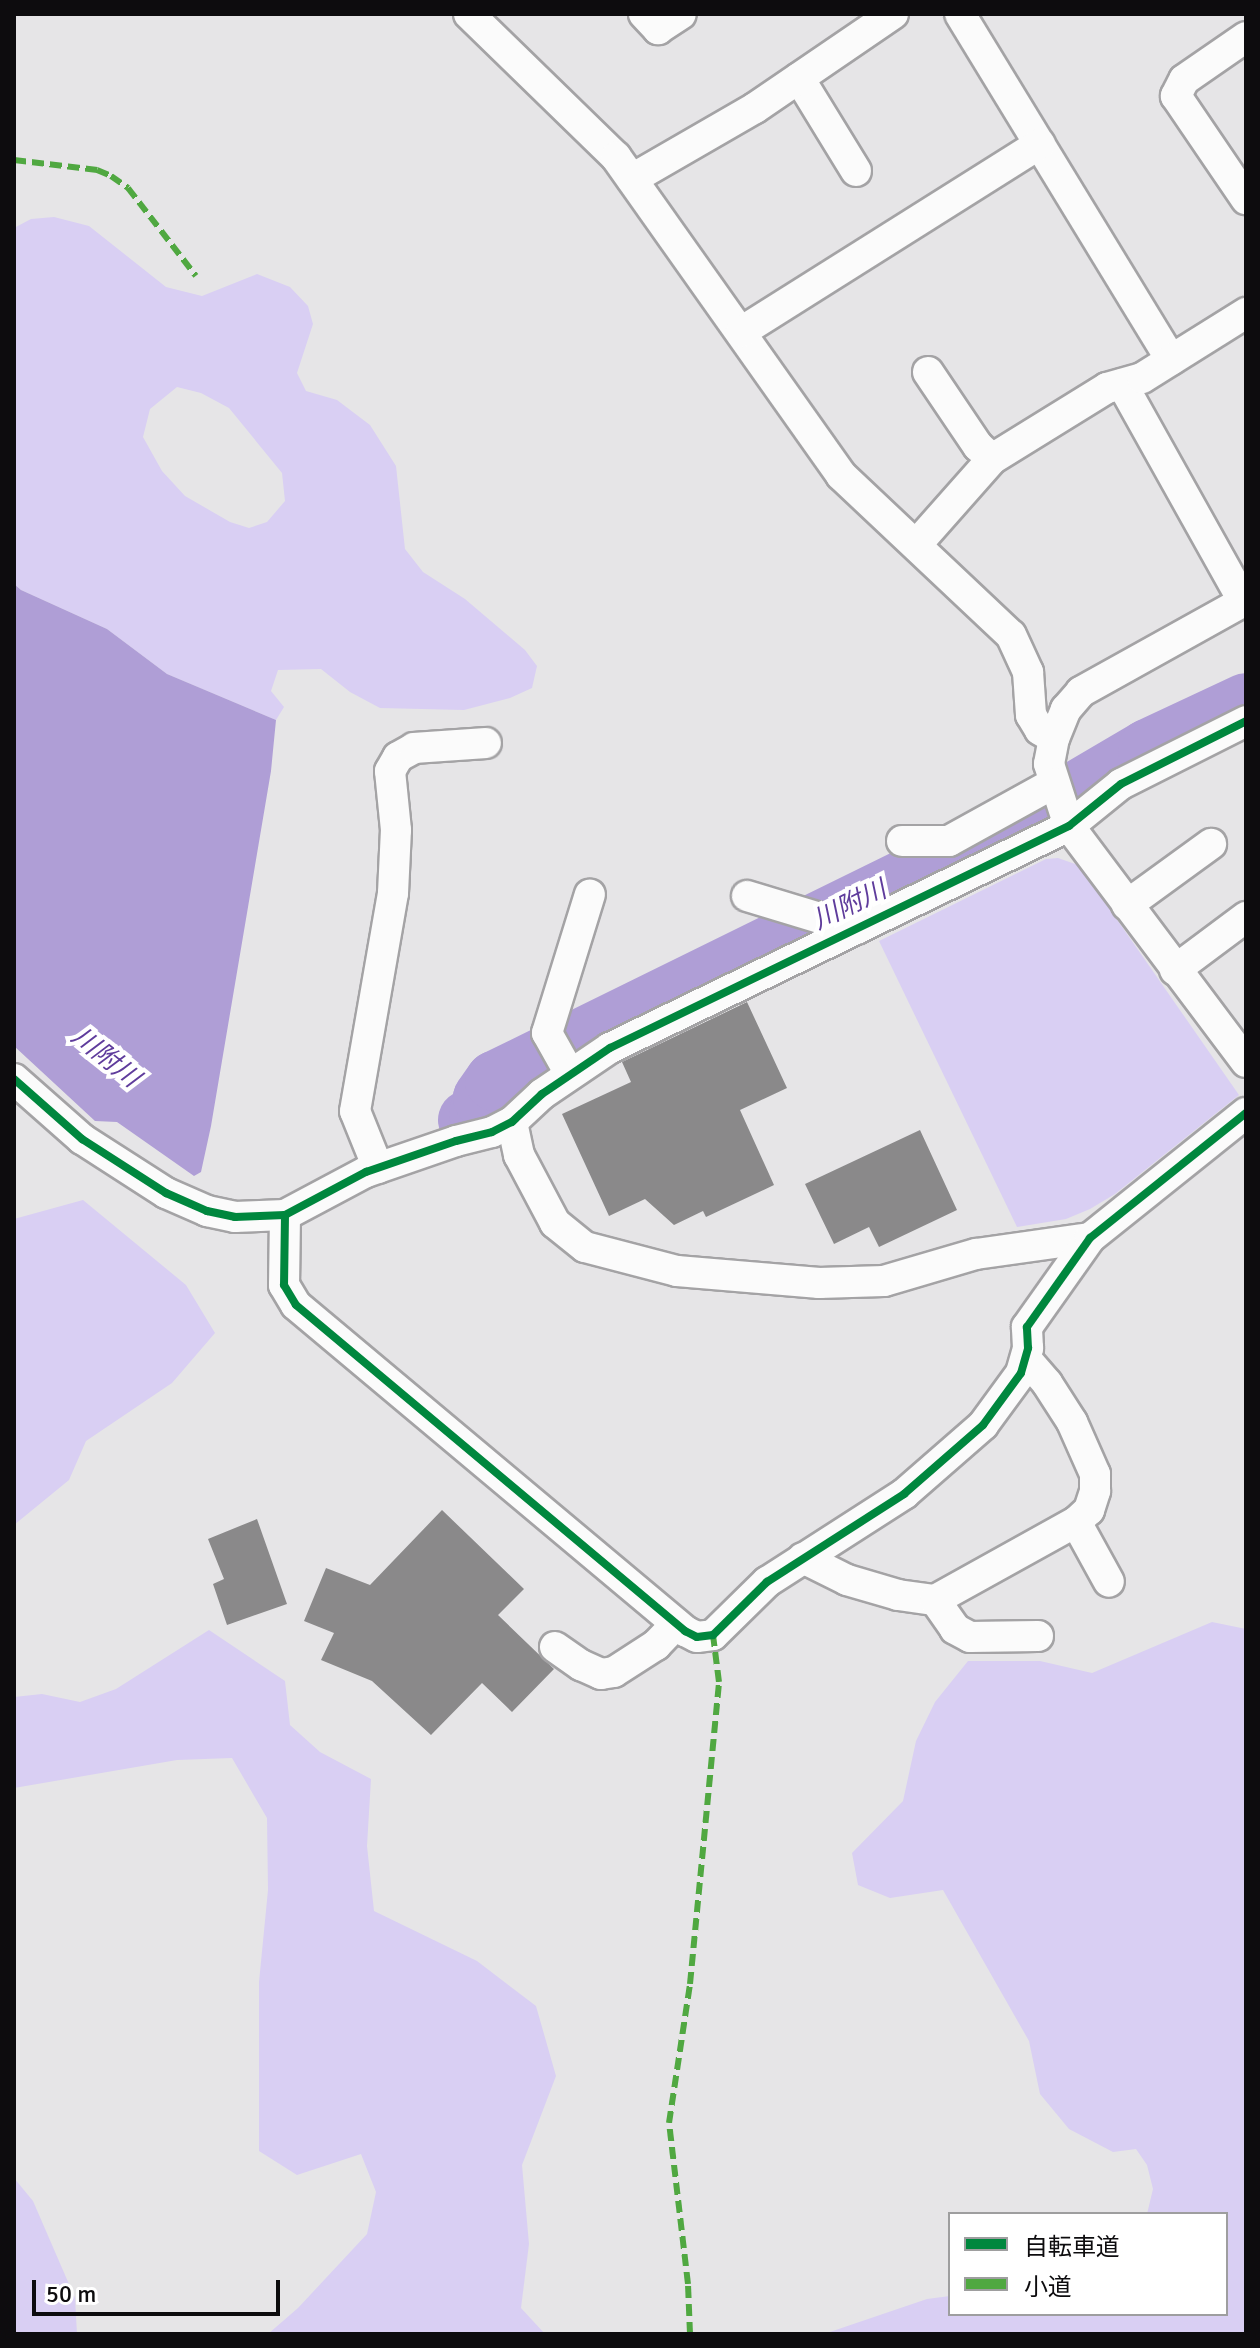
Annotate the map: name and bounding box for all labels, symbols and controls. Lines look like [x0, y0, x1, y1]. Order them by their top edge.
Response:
water label: 川附川 [808, 875, 892, 937]
water label: 川附川 [65, 1021, 145, 1095]
legend [948, 2212, 1228, 2316]
text: 自転車道 [1024, 2232, 1120, 2262]
scale bar [36, 2264, 284, 2314]
text: 小道 [1024, 2272, 1072, 2302]
text: 50 m [46, 2279, 96, 2309]

